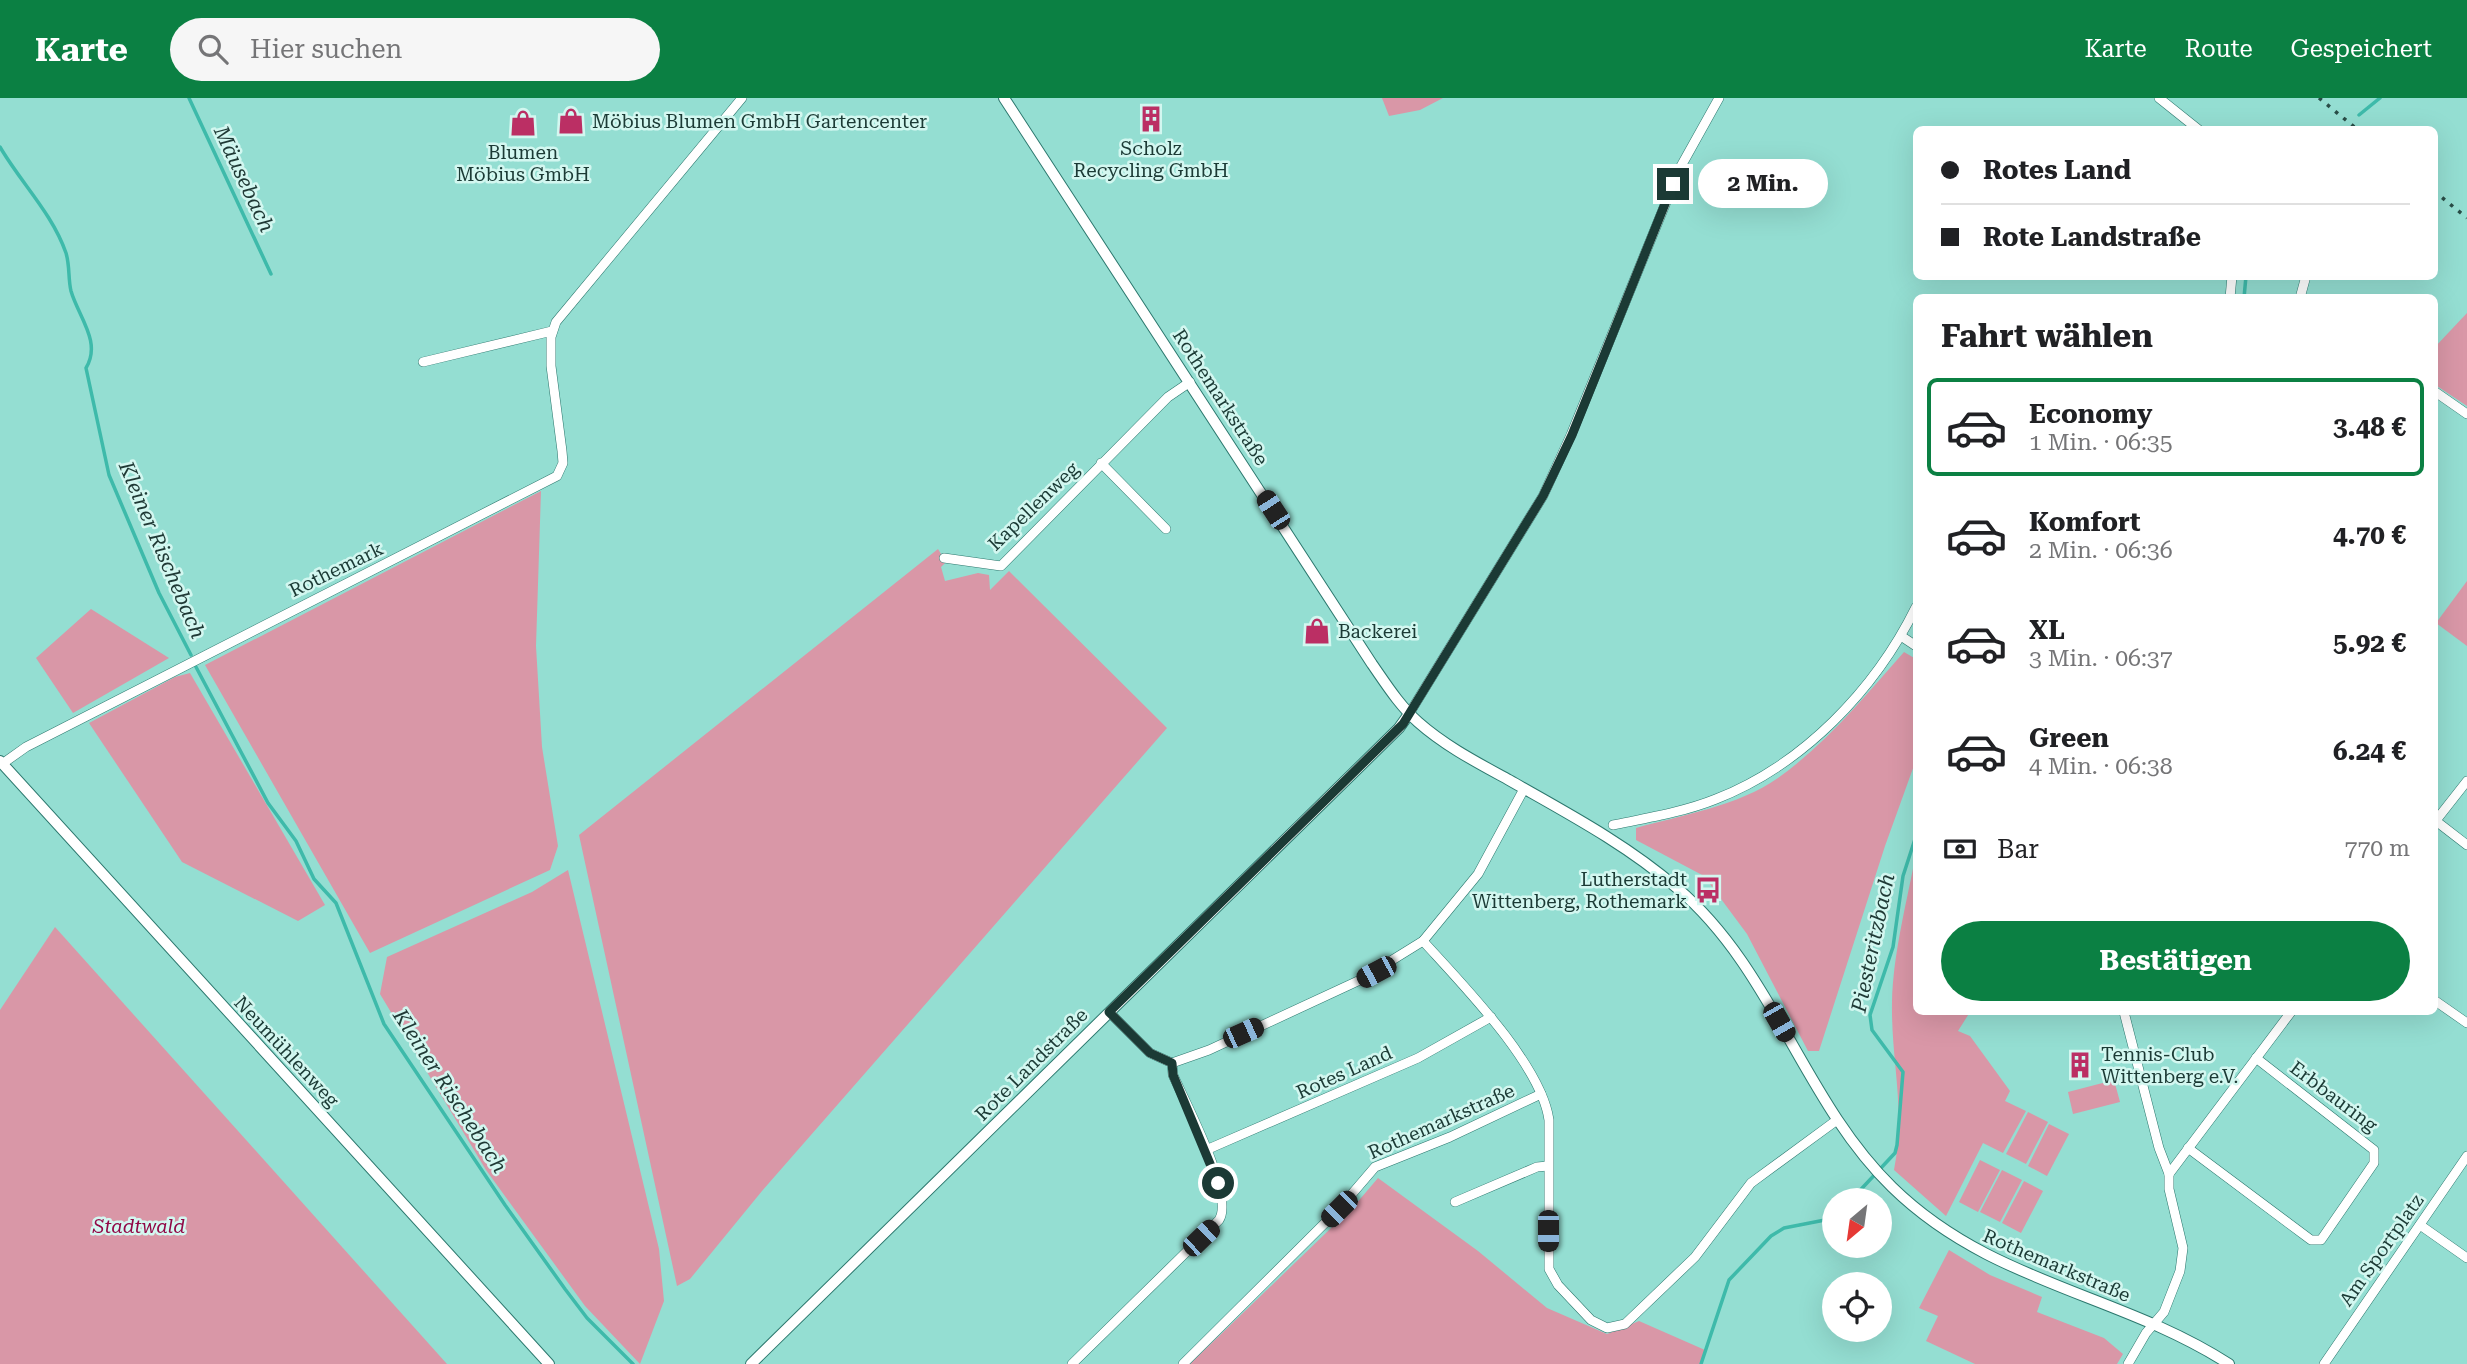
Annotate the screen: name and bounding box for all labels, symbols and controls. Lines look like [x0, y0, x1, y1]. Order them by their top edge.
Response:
search box [170, 18, 660, 81]
text: Karte [35, 30, 128, 69]
icon: search [194, 30, 232, 68]
text: Hier suchen [250, 34, 402, 64]
text: Karte [2084, 35, 2147, 63]
text: Route [2185, 35, 2253, 63]
text: Gespeichert [2291, 35, 2432, 63]
building icon: Scholz Recycling GmbH [1136, 104, 1166, 134]
shop icon: Möbius Blumen GmbH Gartencenter [556, 106, 586, 136]
shop icon: Blumen Möbius GmbH [508, 108, 538, 138]
place label: Möbius Blumen GmbH Gartencenter [592, 110, 927, 133]
water label: Mäusebach [209, 121, 279, 236]
place label: Scholz Recycling GmbH [1073, 137, 1229, 182]
place label: Blumen Möbius GmbH [456, 141, 590, 186]
text: Rotes Land [1983, 155, 2131, 185]
callout: 2 Min. [1698, 160, 1827, 208]
route end [1657, 168, 1689, 200]
text: 2 Min. [1727, 170, 1799, 197]
text: Rote Landstraße [1983, 222, 2201, 252]
text: Fahrt wählen [1941, 317, 2153, 355]
street label: Rothemarkstraße [1168, 325, 1273, 470]
icon: car [1945, 396, 2008, 459]
text: Economy [2029, 399, 2152, 429]
text: 3.48 € [2333, 412, 2406, 442]
text: 1 Min. · 06:35 [2029, 429, 2173, 456]
water label: Kleiner Rischebach [113, 457, 210, 643]
street label: Kapellenweg [983, 457, 1084, 555]
car [1253, 487, 1294, 533]
icon: car [1945, 504, 2008, 567]
text: Komfort [2029, 507, 2141, 537]
text: 4.70 € [2333, 520, 2406, 550]
street label: Rothemark [285, 537, 387, 602]
text: 2 Min. · 06:36 [2029, 537, 2173, 564]
icon: car [1945, 612, 2008, 675]
text: XL [2029, 615, 2065, 645]
shop icon: Backerei [1302, 616, 1332, 646]
place label: Backerei [1338, 620, 1417, 643]
text: 5.92 € [2333, 628, 2406, 658]
text: 3 Min. · 06:37 [2029, 645, 2173, 672]
icon: car [1945, 720, 2008, 783]
text: Green [2029, 723, 2109, 753]
text: 6.24 € [2333, 736, 2406, 766]
text: 4 Min. · 06:38 [2029, 753, 2173, 780]
icon: cash [1941, 830, 1979, 868]
text: Bar [1997, 834, 2039, 864]
text: 770 m [2345, 835, 2410, 862]
place label: Lutherstadt Wittenberg, Rothemark [1472, 868, 1687, 913]
water label: Piesteritzbach [1846, 871, 1899, 1016]
bus stop icon: Lutherstadt Wittenberg, Rothemark [1693, 875, 1723, 905]
button: Bestätigen [1941, 921, 2410, 1001]
car [1353, 953, 1400, 991]
street label: Neumühlenweg [229, 991, 344, 1112]
car [1760, 999, 1799, 1045]
street label: Rote Landstraße [970, 1003, 1092, 1125]
water label: Kleiner Rischebach [388, 1004, 512, 1178]
car [1220, 1015, 1267, 1051]
street label: Rotes Land [1293, 1041, 1396, 1104]
place label: Tennis-Club Wittenberg e.V. [2101, 1043, 2238, 1088]
building icon: Tennis-Club Wittenberg e.V. [2065, 1050, 2095, 1080]
street label: Erbbauring [2286, 1056, 2382, 1137]
street label: Rothemarkstraße [1364, 1079, 1518, 1164]
route start [1202, 1167, 1234, 1199]
car [1317, 1187, 1362, 1231]
north arrow [1822, 1188, 1892, 1258]
map controls [1822, 1188, 1892, 1342]
street label: Am Sportplatz [2334, 1190, 2428, 1311]
car [1538, 1210, 1559, 1252]
park label: Stadtwald [92, 1215, 185, 1238]
car [1179, 1216, 1224, 1260]
street label: Rothemarkstraße [1980, 1224, 2134, 1307]
button: locate [1822, 1272, 1892, 1342]

